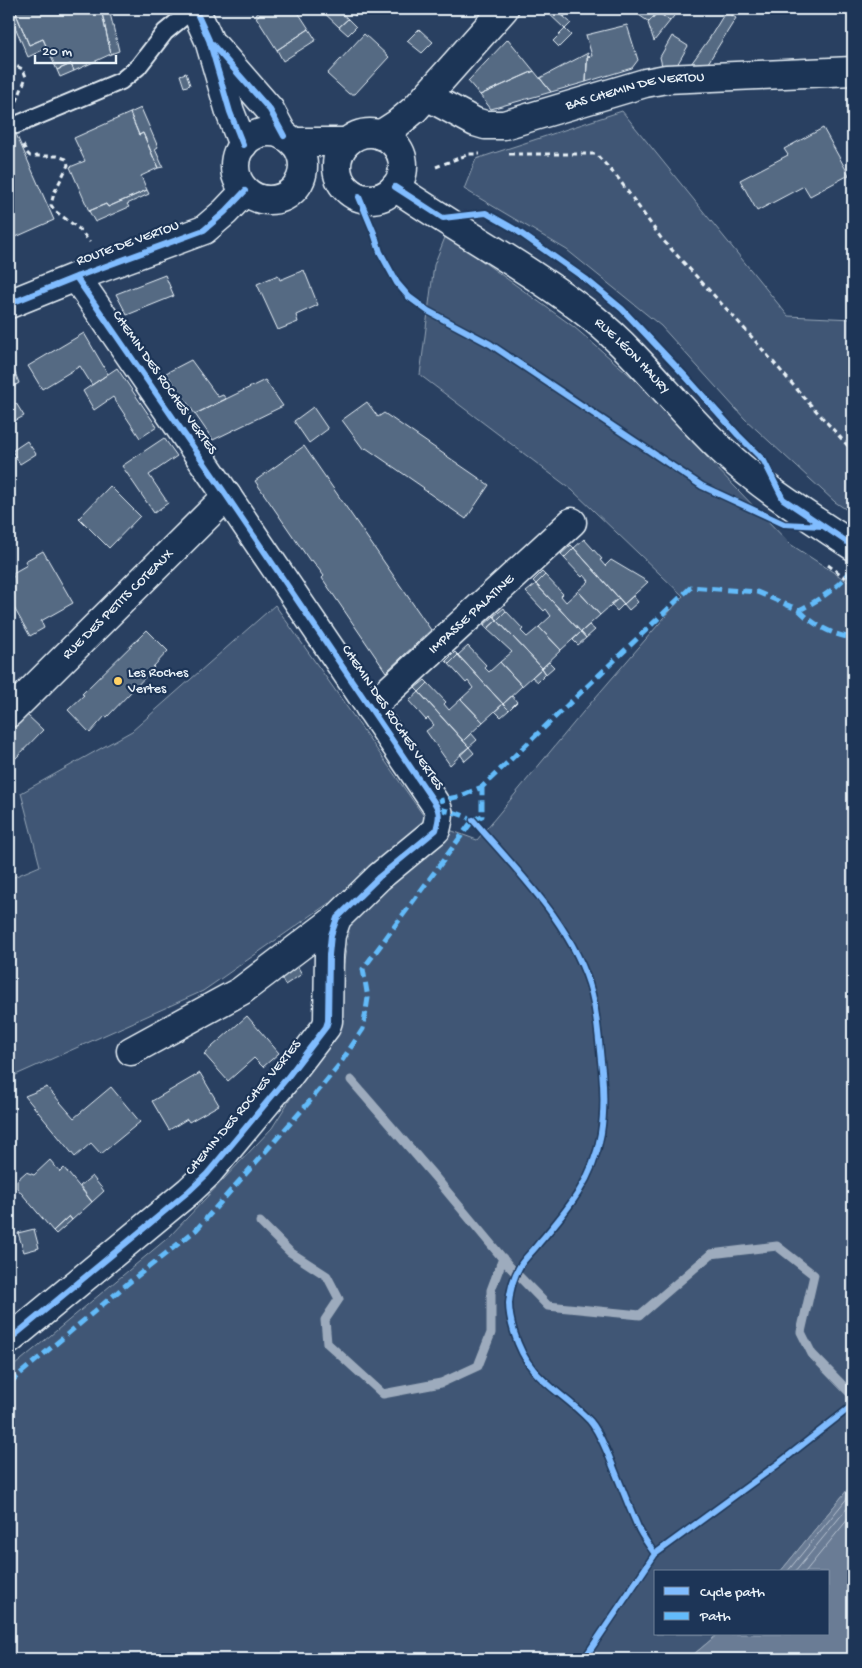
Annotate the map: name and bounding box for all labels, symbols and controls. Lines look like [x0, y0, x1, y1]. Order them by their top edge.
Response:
scale bar [35, 32, 116, 64]
text: 20 m [42, 43, 72, 61]
street label: BAS CHEMIN DE VERTOU [563, 69, 705, 115]
street label: ROUTE DE VERTOU [74, 218, 182, 270]
street label: CHEMIN DES ROCHES VERTES [108, 308, 221, 459]
street label: RUE LÉON HAURY [591, 314, 673, 398]
street label: RUE DES PETITS COTEAUX [59, 545, 178, 663]
street label: IMPASSE PALATINE [425, 570, 519, 658]
street label: CHEMIN DES ROCHES VERTES [337, 642, 447, 794]
place label: Les Roches Vertes [127, 665, 189, 698]
marker: Les Roches Vertes [112, 675, 124, 687]
street label: CHEMIN DES ROCHES VERTES [182, 1036, 306, 1179]
legend [654, 1570, 830, 1636]
text: Cycle path [700, 1584, 765, 1602]
text: Path [699, 1608, 731, 1626]

